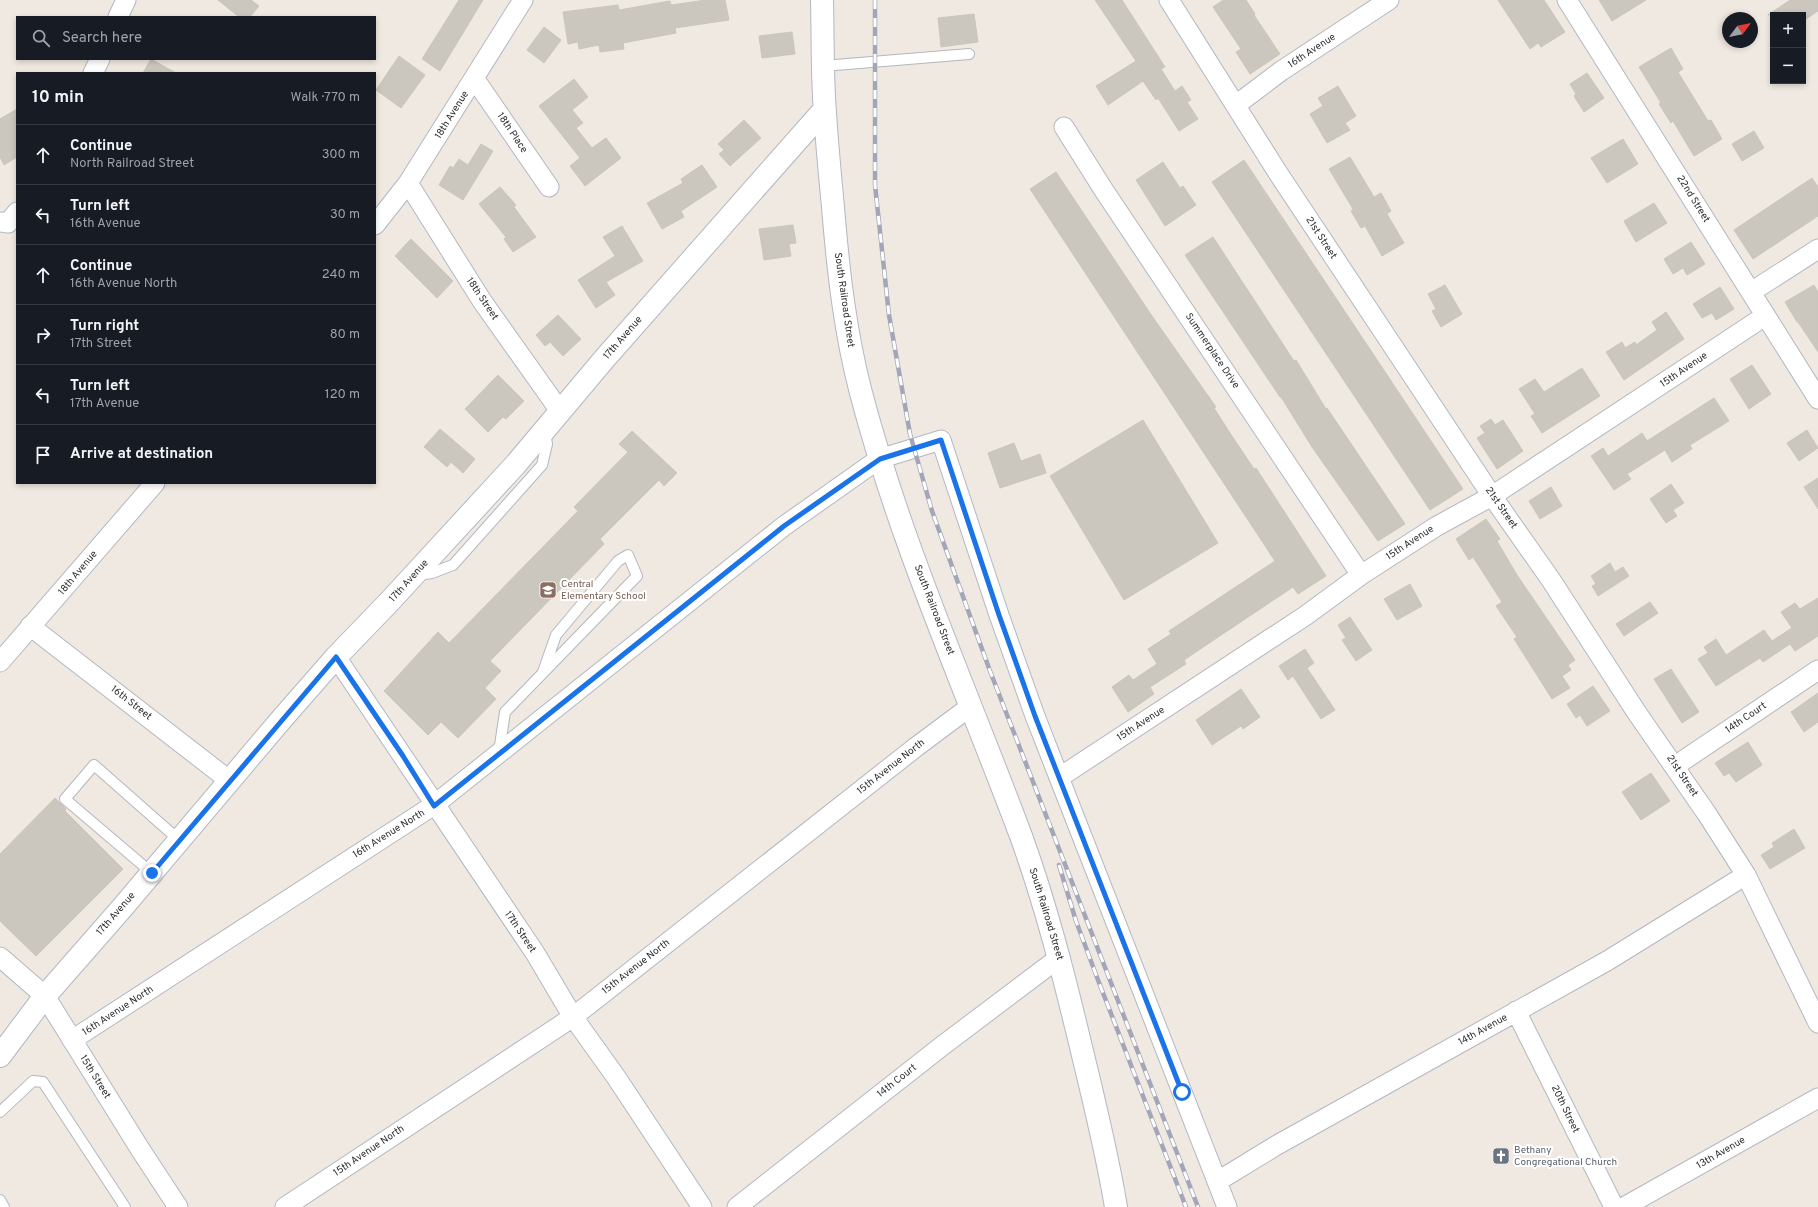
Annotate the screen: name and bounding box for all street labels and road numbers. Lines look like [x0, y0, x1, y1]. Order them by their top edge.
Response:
street label: 16th Avenue [1286, 31, 1338, 71]
street label: 18th Avenue [432, 89, 472, 141]
street label: 18th Place [494, 110, 530, 156]
street label: 22nd Street [1673, 173, 1713, 225]
street label: 21st Street [1303, 214, 1340, 262]
street label: South Railroad Street [831, 252, 857, 349]
street label: 18th Street [463, 275, 501, 323]
street label: Summerplace Drive [1182, 311, 1242, 391]
street label: 17th Avenue [601, 314, 645, 362]
street label: 15th Avenue [1658, 349, 1710, 391]
street label: 21st Street [1482, 485, 1520, 532]
street label: 15th Avenue [1384, 523, 1436, 563]
street label: 18th Avenue [56, 548, 100, 598]
street label: 17th Avenue [386, 557, 432, 605]
street label: South Railroad Street [911, 563, 957, 657]
street label: 16th Street [108, 683, 154, 723]
street label: 14th Court [1723, 699, 1769, 737]
street label: 15th Avenue [1115, 704, 1167, 744]
street label: 15th Avenue North [854, 736, 928, 798]
street label: 21st Street [1663, 753, 1701, 800]
street label: 16th Avenue North [351, 807, 427, 861]
street label: South Railroad Street [1026, 866, 1066, 962]
street label: 17th Avenue [94, 890, 138, 938]
street label: 17th Street [501, 909, 539, 956]
street label: 15th Avenue North [599, 936, 673, 998]
street label: 16th Avenue North [80, 983, 156, 1039]
street label: 14th Avenue [1456, 1011, 1510, 1049]
street label: 15th Street [76, 1053, 114, 1101]
street label: 14th Court [875, 1061, 920, 1101]
street label: 20th Street [1548, 1083, 1582, 1135]
street label: 15th Avenue North [331, 1122, 407, 1180]
street label: 13th Avenue [1694, 1134, 1748, 1172]

